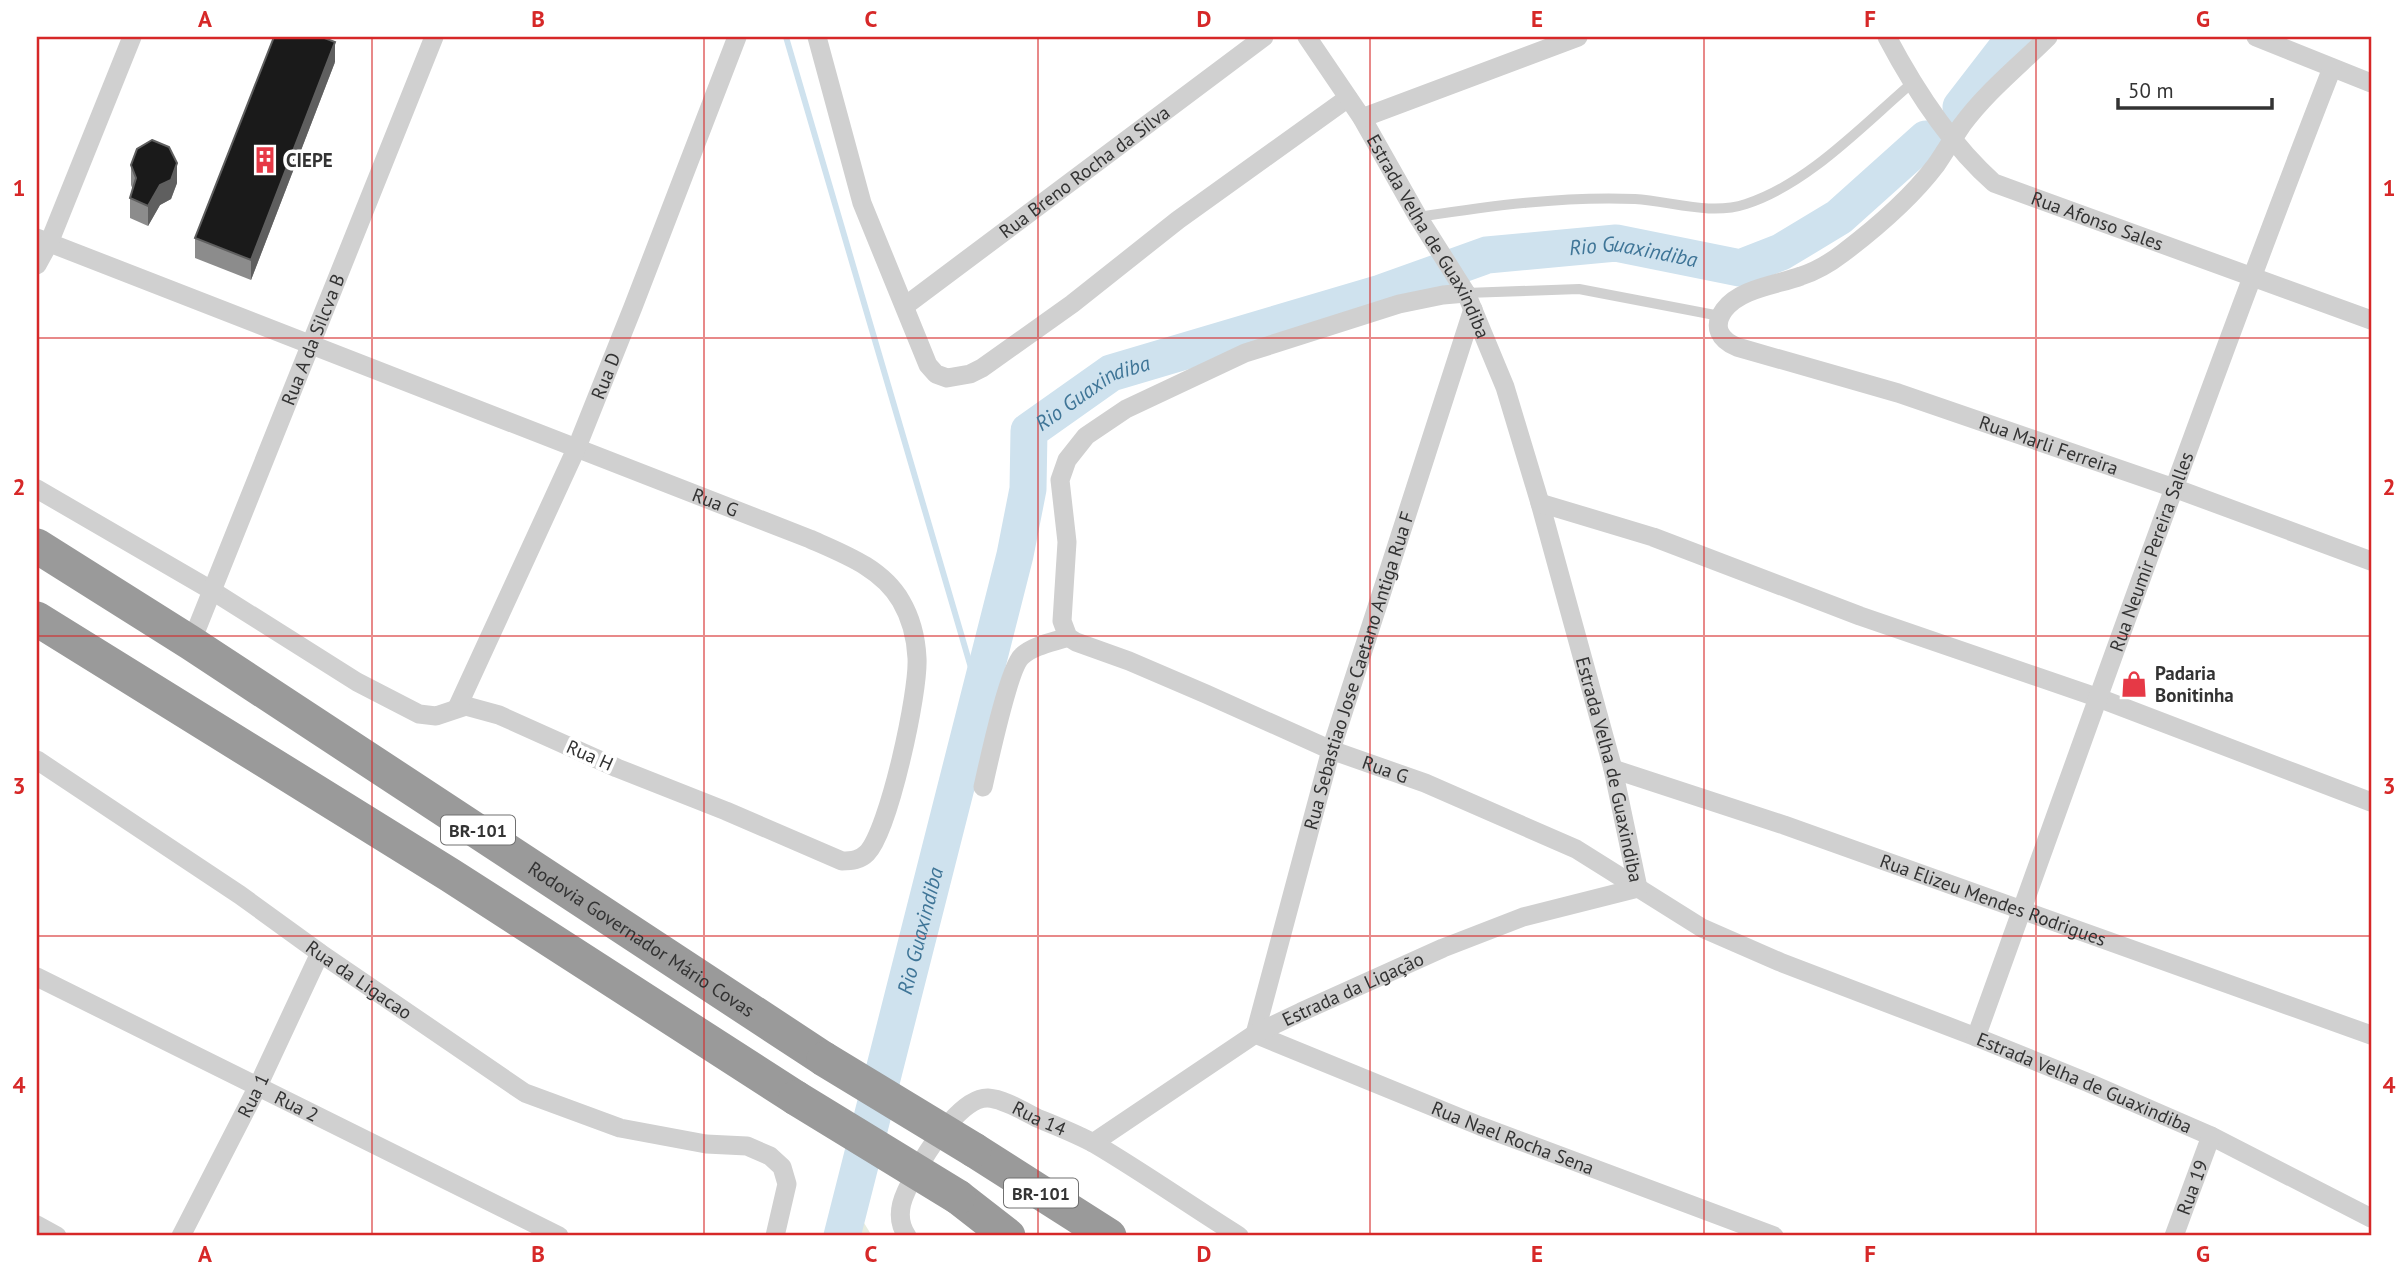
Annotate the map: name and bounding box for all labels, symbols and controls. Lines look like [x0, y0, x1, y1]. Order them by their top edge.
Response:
text: A [198, 4, 212, 33]
text: B [531, 4, 545, 33]
text: C [865, 4, 878, 33]
text: D [1197, 4, 1211, 33]
text: E [1531, 4, 1543, 33]
text: F [1864, 4, 1876, 33]
text: G [2196, 4, 2210, 33]
scale bar [2118, 66, 2272, 110]
text: 50 m [2128, 77, 2174, 104]
street label: Rua Breno Rocha da Silva [994, 100, 1174, 243]
street label: Estrada Velha de Guaxindiba [1362, 130, 1496, 342]
building icon: CIEPE [250, 145, 280, 175]
place label: CIEPE [286, 148, 333, 172]
text: 1 [12, 173, 26, 202]
text: 1 [2382, 173, 2396, 202]
street label: Rua Afonso Sales [2028, 186, 2167, 256]
water label: Rio Guaxindiba [1568, 229, 1701, 273]
street label: Rua A da Silcva B [276, 270, 350, 409]
street label: Rua D [585, 349, 626, 403]
water label: Rio Guaxindiba [1029, 349, 1154, 436]
street label: Rua Marli Ferreira [1976, 410, 2122, 480]
street label: Rua Neumir Pereira Salles [2104, 448, 2198, 655]
text: 2 [12, 472, 26, 501]
text: 2 [2382, 472, 2396, 501]
street label: Rua G [689, 482, 742, 522]
street label: Rua Sebastiao Jose Caetano Antiga Rua F [1298, 508, 1419, 832]
street label: Estrada Velha de Guaxindiba [1571, 654, 1648, 884]
place label: Padaria Bonitinha [2155, 661, 2234, 707]
shop icon: Padaria Bonitinha [2119, 669, 2149, 699]
street label: Rua H [563, 734, 617, 776]
street label: Rua G [1359, 750, 1412, 788]
text: 3 [12, 771, 26, 800]
text: 3 [2382, 771, 2396, 800]
road number: BR-101 [441, 816, 515, 844]
street label: Rua Elizeu Mendes Rodrigues [1877, 848, 2109, 951]
street label: Rodovia Governador Mário Covas [524, 856, 759, 1022]
water label: Rio Guaxindiba [890, 864, 949, 997]
street label: Rua da Ligacao [301, 935, 417, 1024]
street label: Estrada da Ligação [1278, 946, 1427, 1031]
street label: Estrada Velha de Guaxindiba [1973, 1027, 2196, 1138]
text: 4 [12, 1070, 26, 1099]
street label: Rua 1 [232, 1070, 274, 1122]
text: 4 [2382, 1070, 2396, 1099]
street label: Rua 2 [271, 1085, 323, 1127]
street label: Rua 14 [1009, 1095, 1070, 1141]
street label: Rua Nael Rocha Sena [1428, 1096, 1598, 1180]
street label: Rua 19 [2171, 1157, 2213, 1218]
road number: BR-101 [1004, 1178, 1078, 1208]
text: A [198, 1239, 212, 1268]
text: B [531, 1239, 545, 1268]
text: C [865, 1239, 878, 1268]
text: D [1197, 1239, 1211, 1268]
text: E [1531, 1239, 1543, 1268]
text: F [1864, 1239, 1876, 1268]
text: G [2196, 1239, 2210, 1268]

